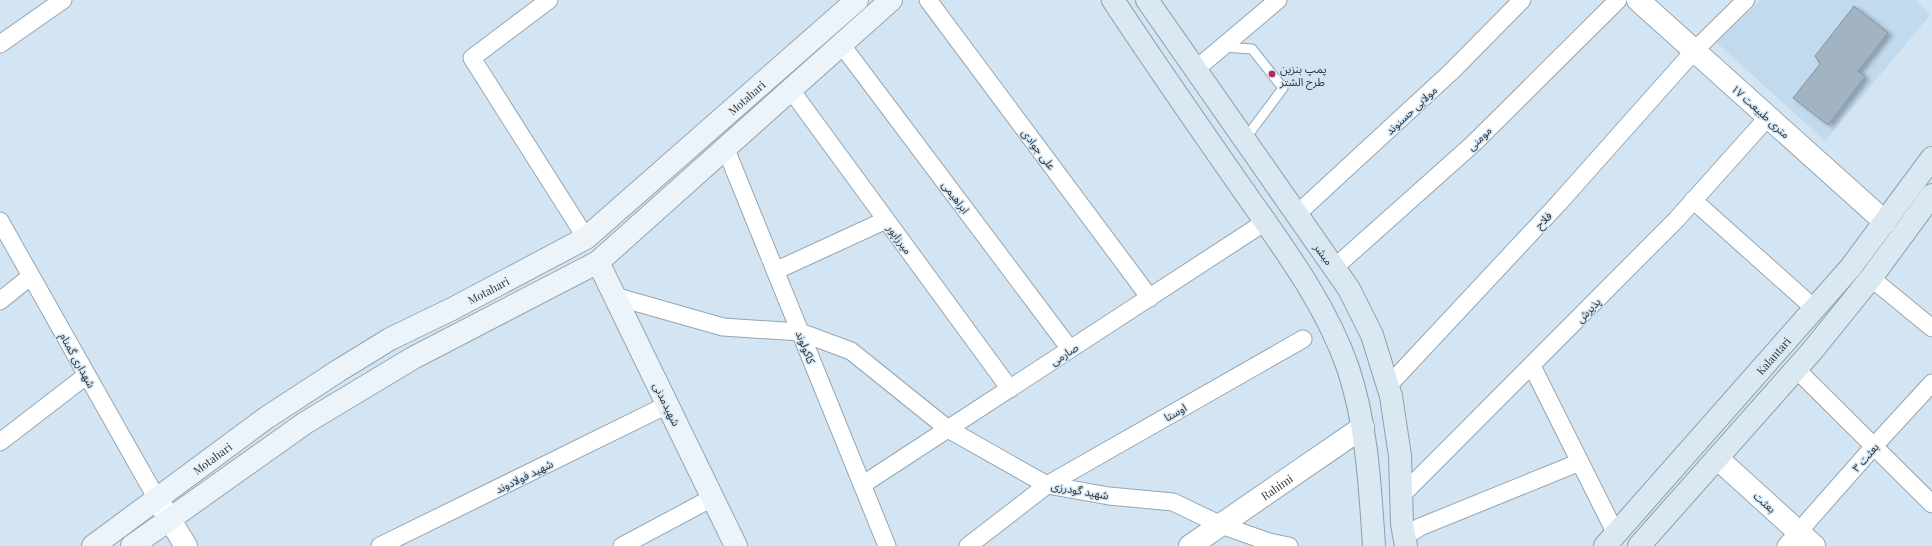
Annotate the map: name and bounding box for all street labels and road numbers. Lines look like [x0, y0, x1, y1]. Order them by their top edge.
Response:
street label: Motahari [724, 77, 768, 118]
street label: ۱۷ متری طبیعت [1729, 81, 1794, 141]
street label: مولایی حسنوند [1382, 82, 1440, 138]
street label: مومنی [1463, 123, 1495, 153]
street label: علی جوادی [1019, 125, 1060, 173]
street label: ابراهیمی [939, 178, 973, 216]
street label: فلاح [1531, 208, 1556, 233]
street label: میرزاپور [883, 220, 916, 258]
street label: مبشر [1310, 239, 1337, 268]
street label: Motahari [465, 273, 511, 307]
street label: پذیرش [1572, 294, 1605, 327]
street label: کاکولوند [793, 328, 820, 366]
street label: شهداری گمنام [56, 330, 100, 391]
street label: Kalantari [1752, 333, 1794, 377]
street label: صارمی [1047, 339, 1081, 369]
street label: شهیدمدنی [650, 380, 684, 429]
street label: اوستا [1161, 400, 1189, 424]
street label: Motahari [189, 439, 234, 477]
street label: بعثت ۳ [1848, 439, 1882, 475]
street label: شهید فولادوند [493, 455, 556, 496]
street label: Rahimi [1258, 470, 1295, 503]
street label: شهید گودرزی [1050, 478, 1110, 503]
street label: بعثت [1751, 488, 1779, 516]

